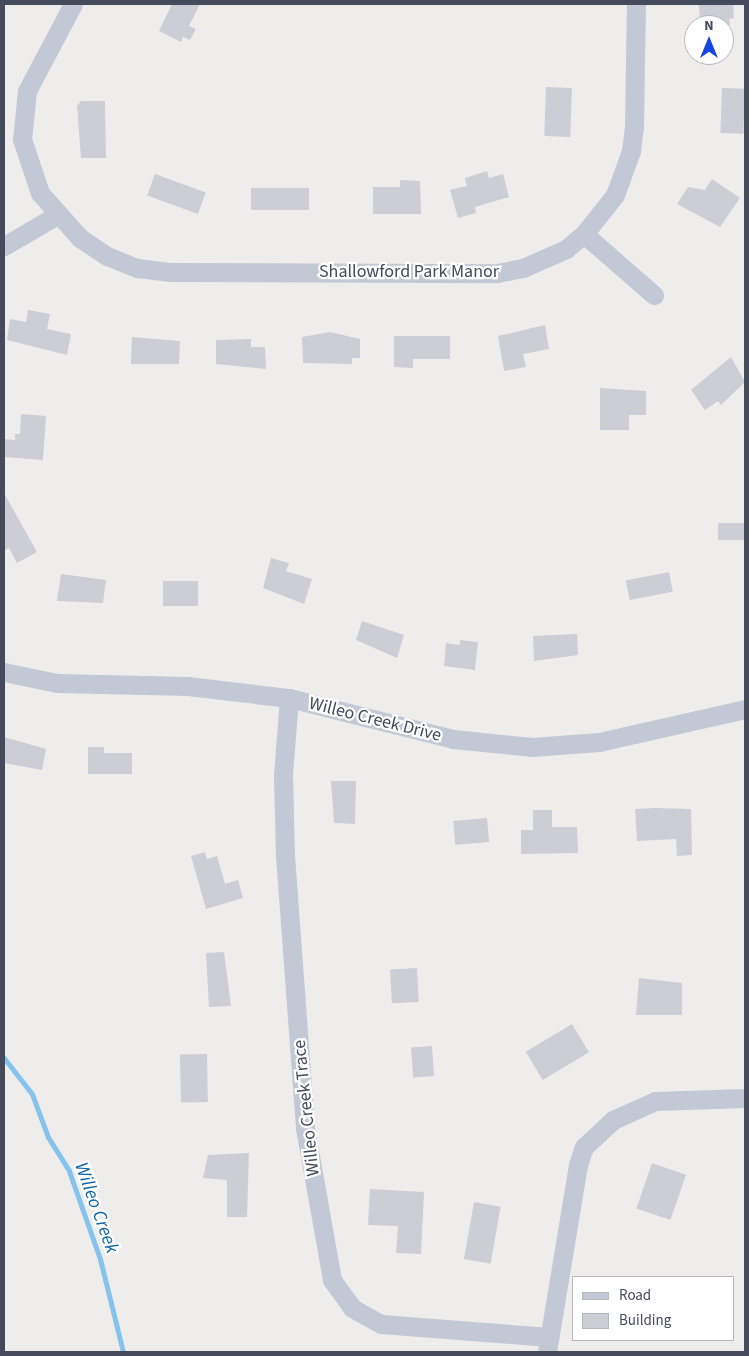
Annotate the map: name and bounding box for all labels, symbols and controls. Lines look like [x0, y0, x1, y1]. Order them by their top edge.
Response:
north arrow [684, 15, 734, 65]
text: N [704, 16, 714, 36]
street label: Shallowford Park Manor [319, 261, 499, 283]
street label: Willeo Creek Drive [307, 693, 443, 747]
street label: Willeo Creek Trace [289, 1039, 325, 1177]
water label: Willeo Creek [69, 1159, 123, 1257]
legend [572, 1276, 734, 1341]
text: Road [619, 1285, 651, 1306]
text: Building [619, 1310, 671, 1331]

